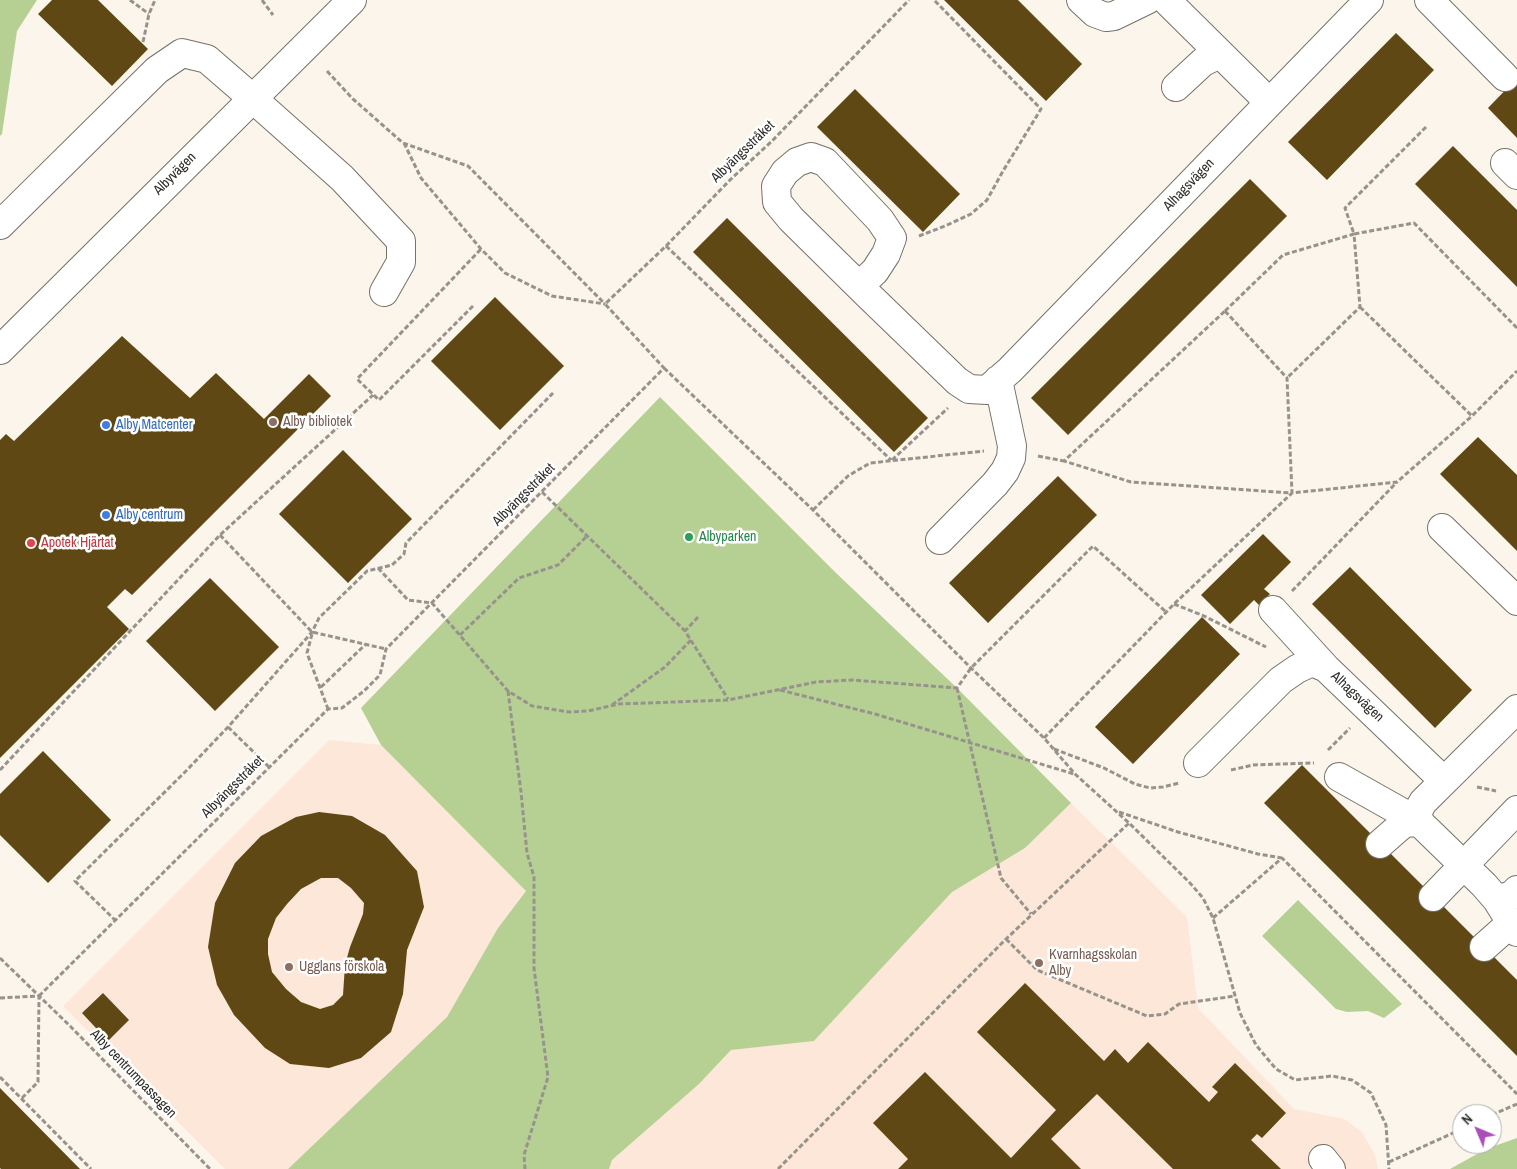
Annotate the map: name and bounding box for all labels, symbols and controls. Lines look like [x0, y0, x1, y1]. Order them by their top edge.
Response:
street label: Albyängsstråket [708, 118, 778, 186]
street label: Albyvägen [150, 149, 200, 199]
street label: Alhagsvägen [1160, 155, 1218, 215]
place label: Alby bibliotek [283, 414, 352, 430]
marker: Alby bibliotek [267, 416, 279, 428]
place label: Alby Matcenter [116, 417, 193, 433]
marker: Alby Matcenter [100, 419, 112, 431]
street label: Albyängsstråket [489, 460, 559, 530]
place label: Alby centrum [116, 507, 183, 523]
marker: Alby centrum [100, 509, 112, 521]
place label: Albyparken [699, 529, 756, 545]
marker: Albyparken [683, 531, 695, 543]
place label: Apotek Hjärtat [41, 535, 114, 551]
marker: Apotek Hjärtat [25, 537, 37, 549]
street label: Alhagsvägen [1327, 668, 1387, 726]
street label: Albyängsstråket [198, 752, 268, 822]
place label: Kvarnhagsskolan Alby [1049, 947, 1137, 980]
marker: Kvarnhagsskolan Alby [1033, 957, 1045, 969]
place label: Ugglans förskola [299, 959, 384, 975]
marker: Ugglans förskola [283, 961, 295, 973]
street label: Alby centrumpassagen [86, 1026, 180, 1122]
north arrow [1452, 1104, 1502, 1154]
text: N [1458, 1110, 1476, 1128]

